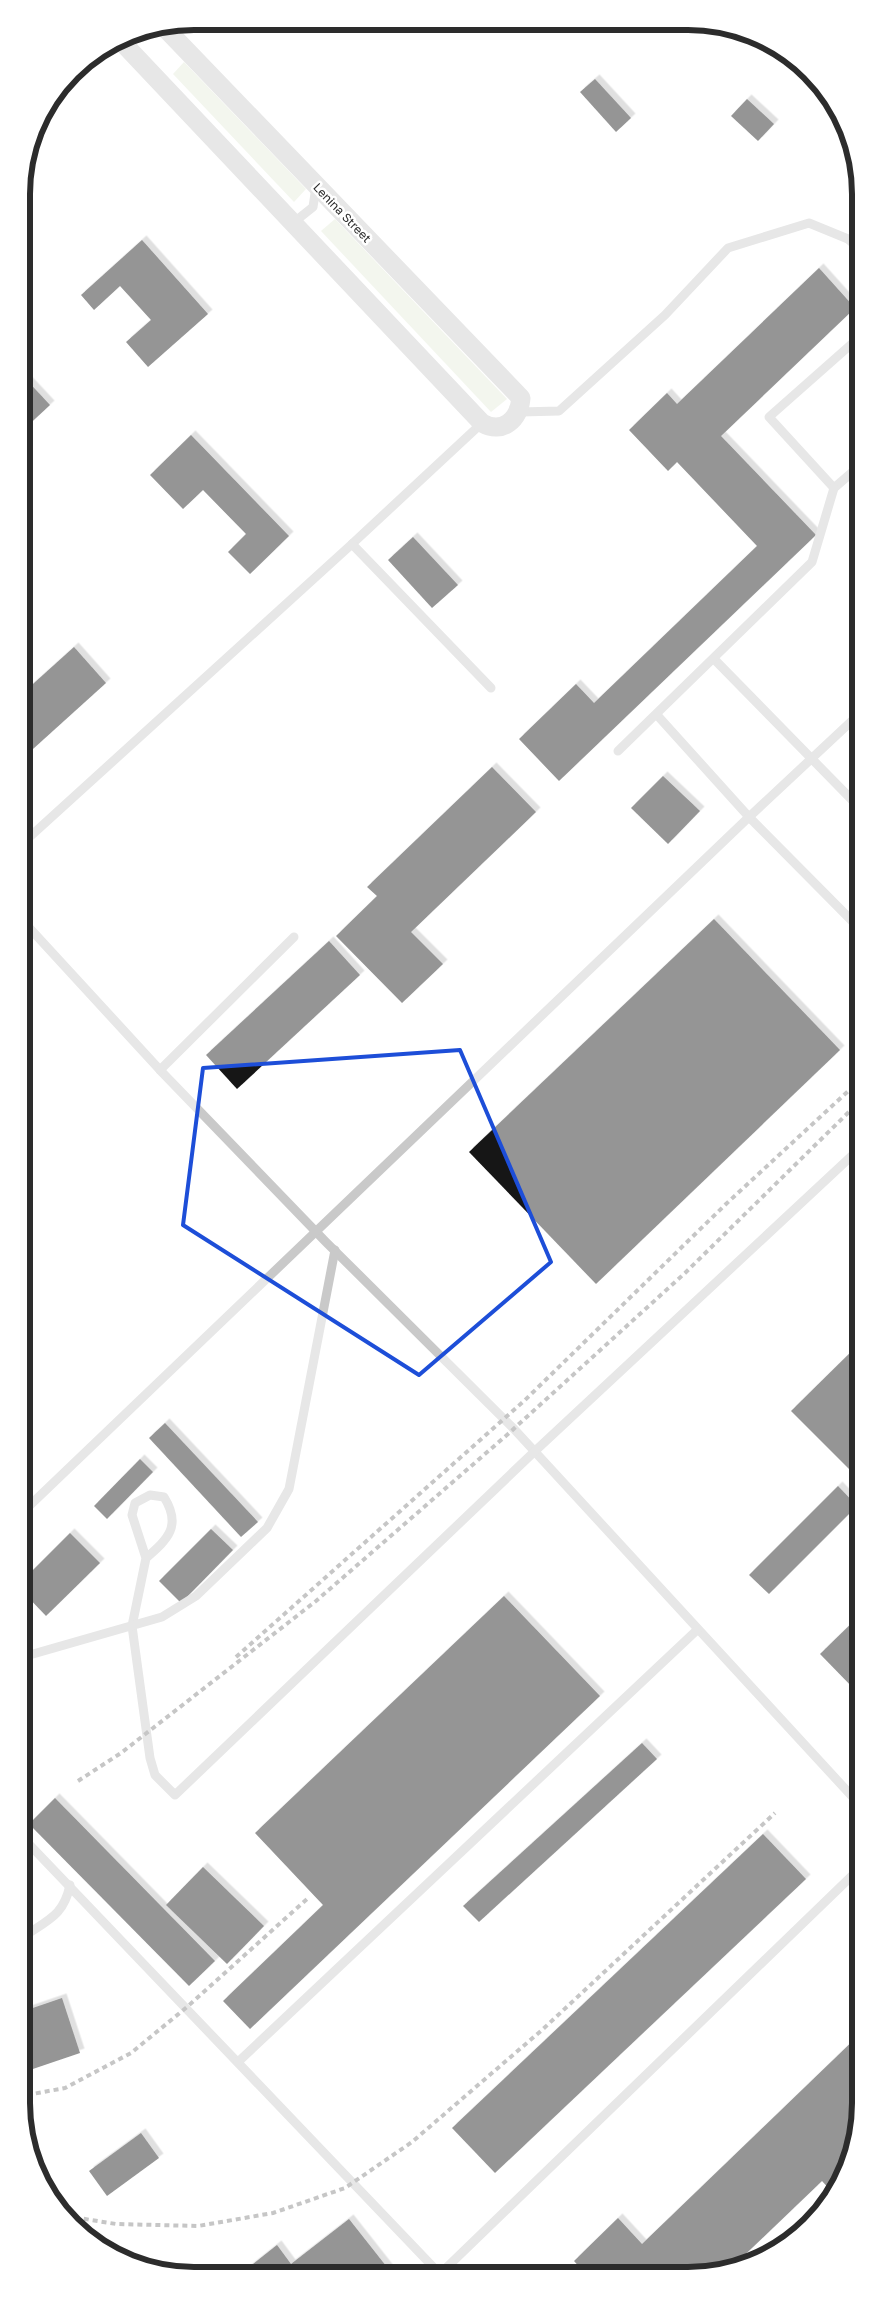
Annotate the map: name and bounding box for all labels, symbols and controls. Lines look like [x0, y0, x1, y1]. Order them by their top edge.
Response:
street label: Lenina Street [310, 180, 375, 246]

